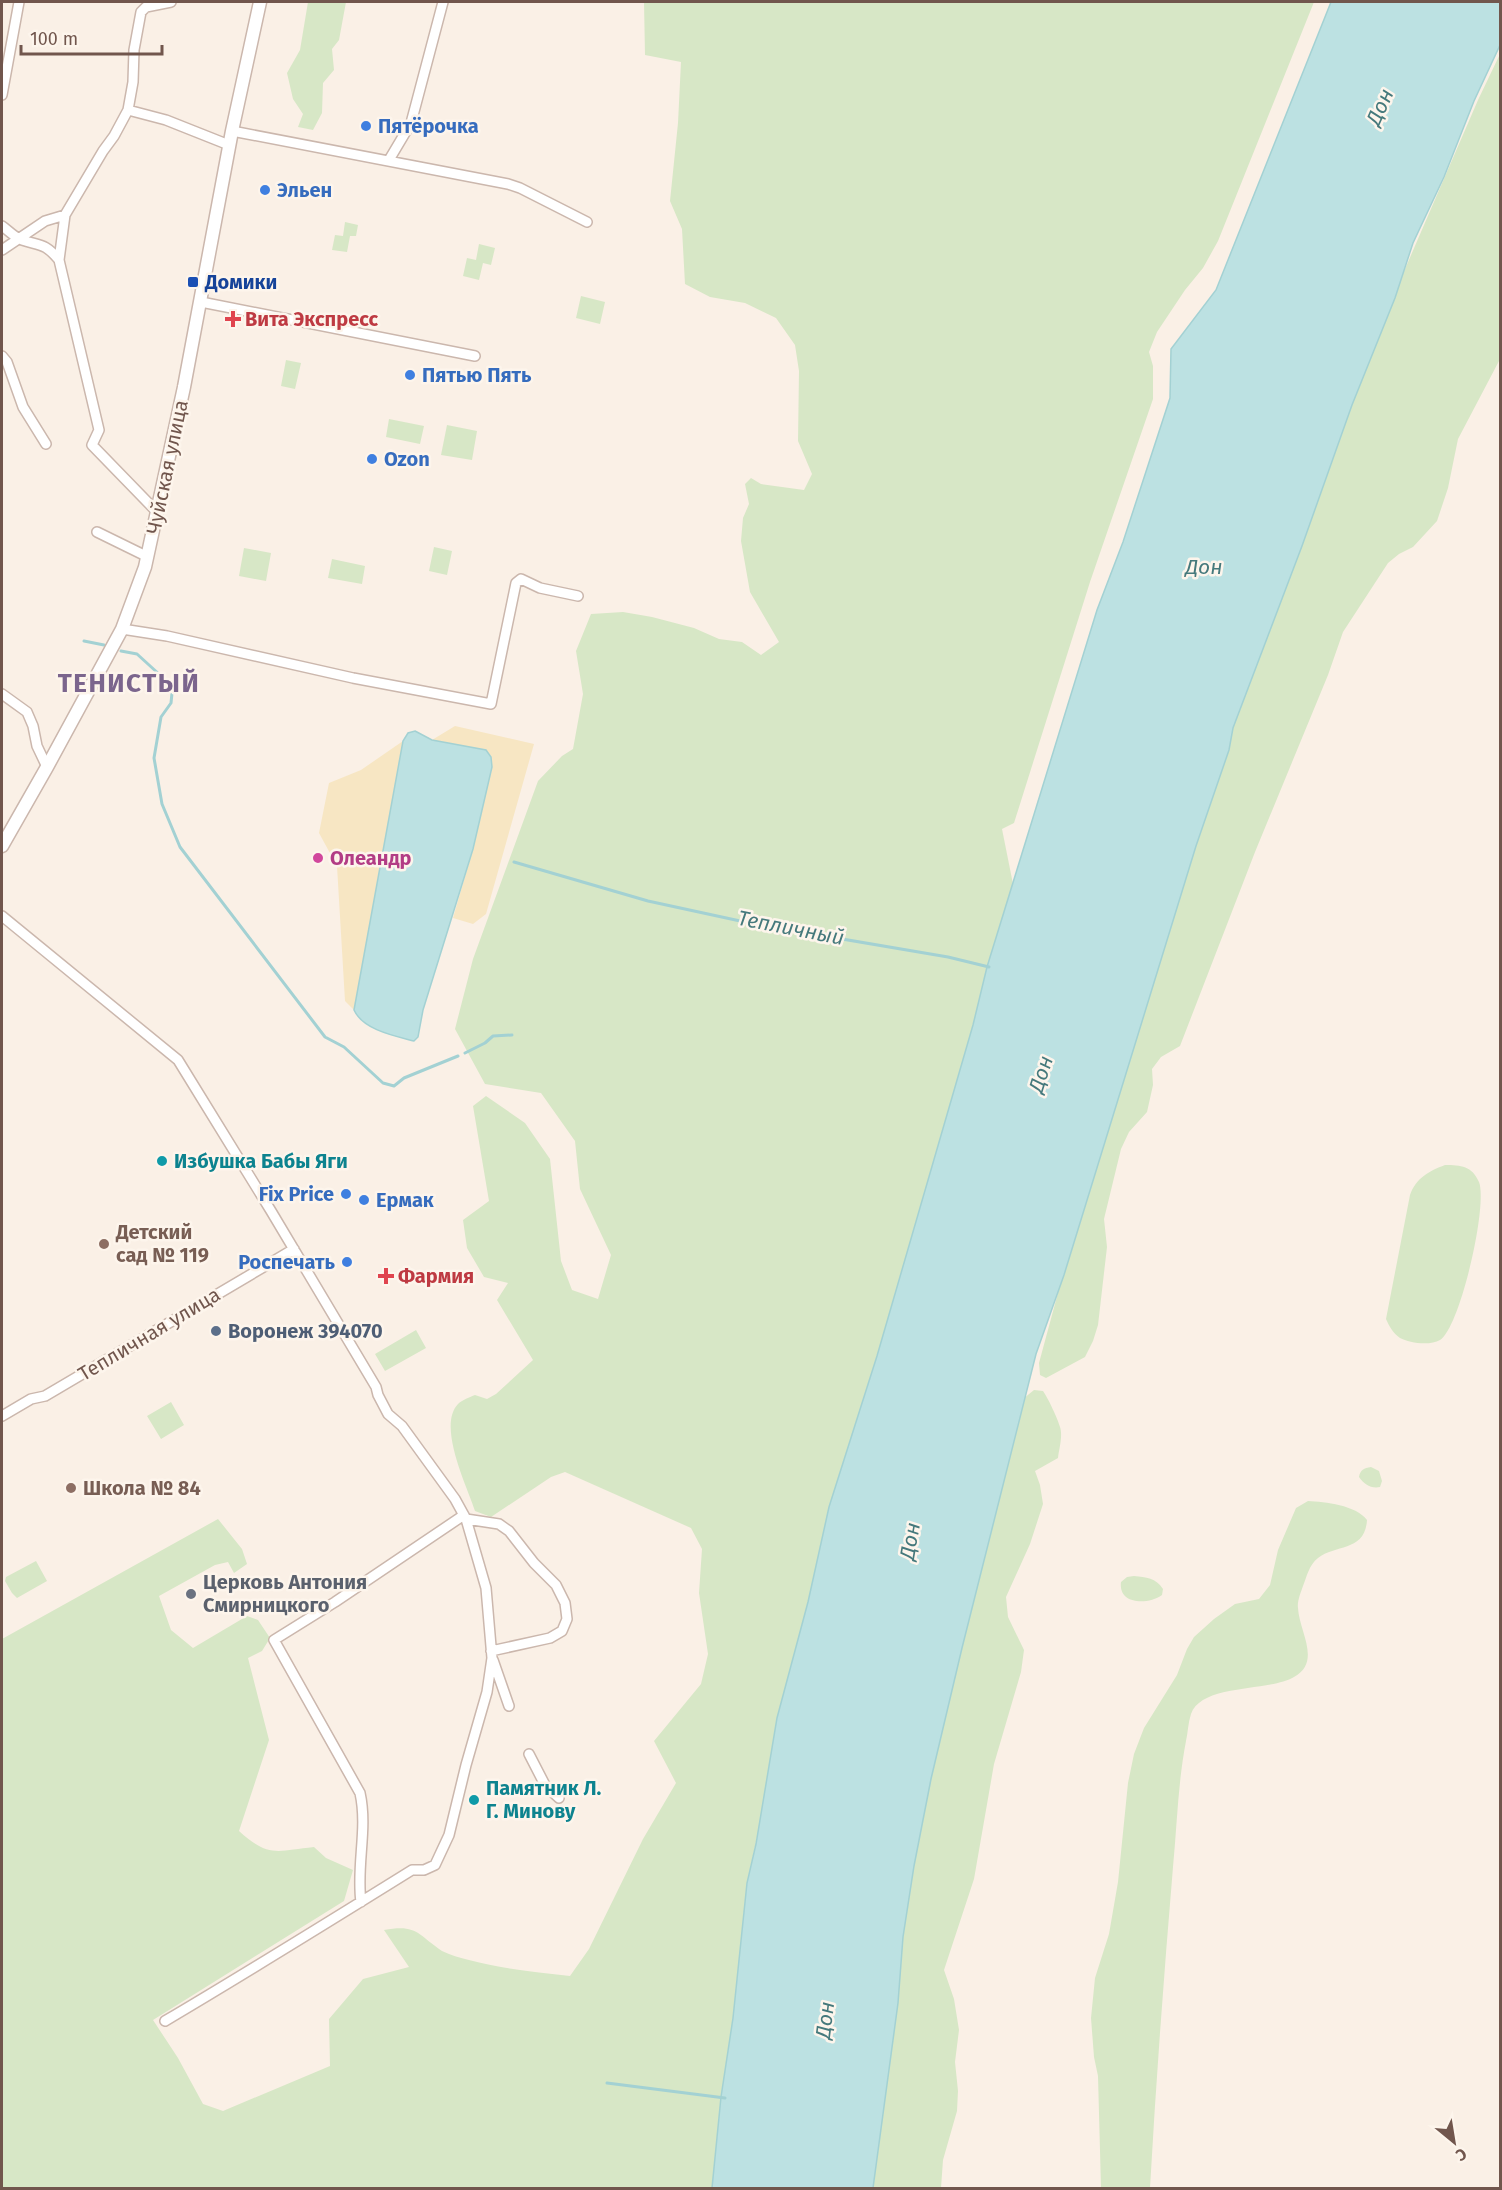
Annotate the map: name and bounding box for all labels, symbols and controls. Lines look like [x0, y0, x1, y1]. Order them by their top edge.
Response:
scale bar [21, 18, 162, 56]
text: 100 m [30, 28, 78, 50]
water label: Дон [1360, 85, 1399, 131]
place label: Пятёрочка [378, 114, 479, 138]
marker: Пятёрочка [359, 119, 373, 133]
place label: Эльен [277, 178, 332, 202]
marker: Эльен [258, 183, 272, 197]
place label: Домики [204, 270, 277, 294]
marker: Домики [186, 275, 200, 289]
place label: Вита Экспресс [245, 307, 378, 331]
marker: Вита Экспресс [226, 312, 240, 326]
place label: Пятью Пять [422, 363, 532, 387]
marker: Пятью Пять [403, 368, 417, 382]
street label: Чуйская улица [141, 398, 193, 536]
place label: Ozon [384, 447, 430, 471]
marker: Ozon [365, 452, 379, 466]
water label: Дон [1183, 554, 1223, 580]
district label: ТЕНИСТЫЙ [58, 668, 200, 699]
place label: Олеандр [330, 846, 412, 870]
marker: Олеандр [311, 851, 325, 865]
water label: Тепличный [736, 905, 846, 951]
water label: Дон [1022, 1052, 1059, 1098]
place label: Избушка Бабы Яги [174, 1149, 348, 1173]
marker: Избушка Бабы Яги [155, 1154, 169, 1168]
place label: Fix Price [259, 1182, 334, 1206]
marker: Fix Price [339, 1187, 353, 1201]
place label: Ермак [376, 1188, 435, 1212]
marker: Ермак [357, 1193, 371, 1207]
place label: Детский сад № 119 [115, 1220, 209, 1267]
marker: Детский сад № 119 [97, 1237, 111, 1251]
place label: Роспечать [238, 1250, 336, 1274]
marker: Роспечать [340, 1255, 354, 1269]
place label: Фармия [398, 1264, 474, 1288]
marker: Фармия [379, 1269, 393, 1283]
street label: Тепличная улица [74, 1282, 224, 1386]
place label: Воронеж 394070 [228, 1319, 383, 1343]
marker: Воронеж 394070 [209, 1324, 223, 1338]
place label: Школа № 84 [83, 1476, 201, 1500]
marker: Школа № 84 [64, 1481, 78, 1495]
water label: Дон [894, 1520, 926, 1564]
place label: Церковь Антония Смирницкого [203, 1570, 367, 1617]
marker: Церковь Антония Смирницкого [184, 1587, 198, 1601]
place label: Памятник Л. Г. Минову [486, 1776, 602, 1823]
marker: Памятник Л. Г. Минову [467, 1793, 481, 1807]
water label: Дон [810, 2000, 840, 2042]
north arrow [1424, 2112, 1484, 2172]
text: С [1452, 2144, 1470, 2165]

